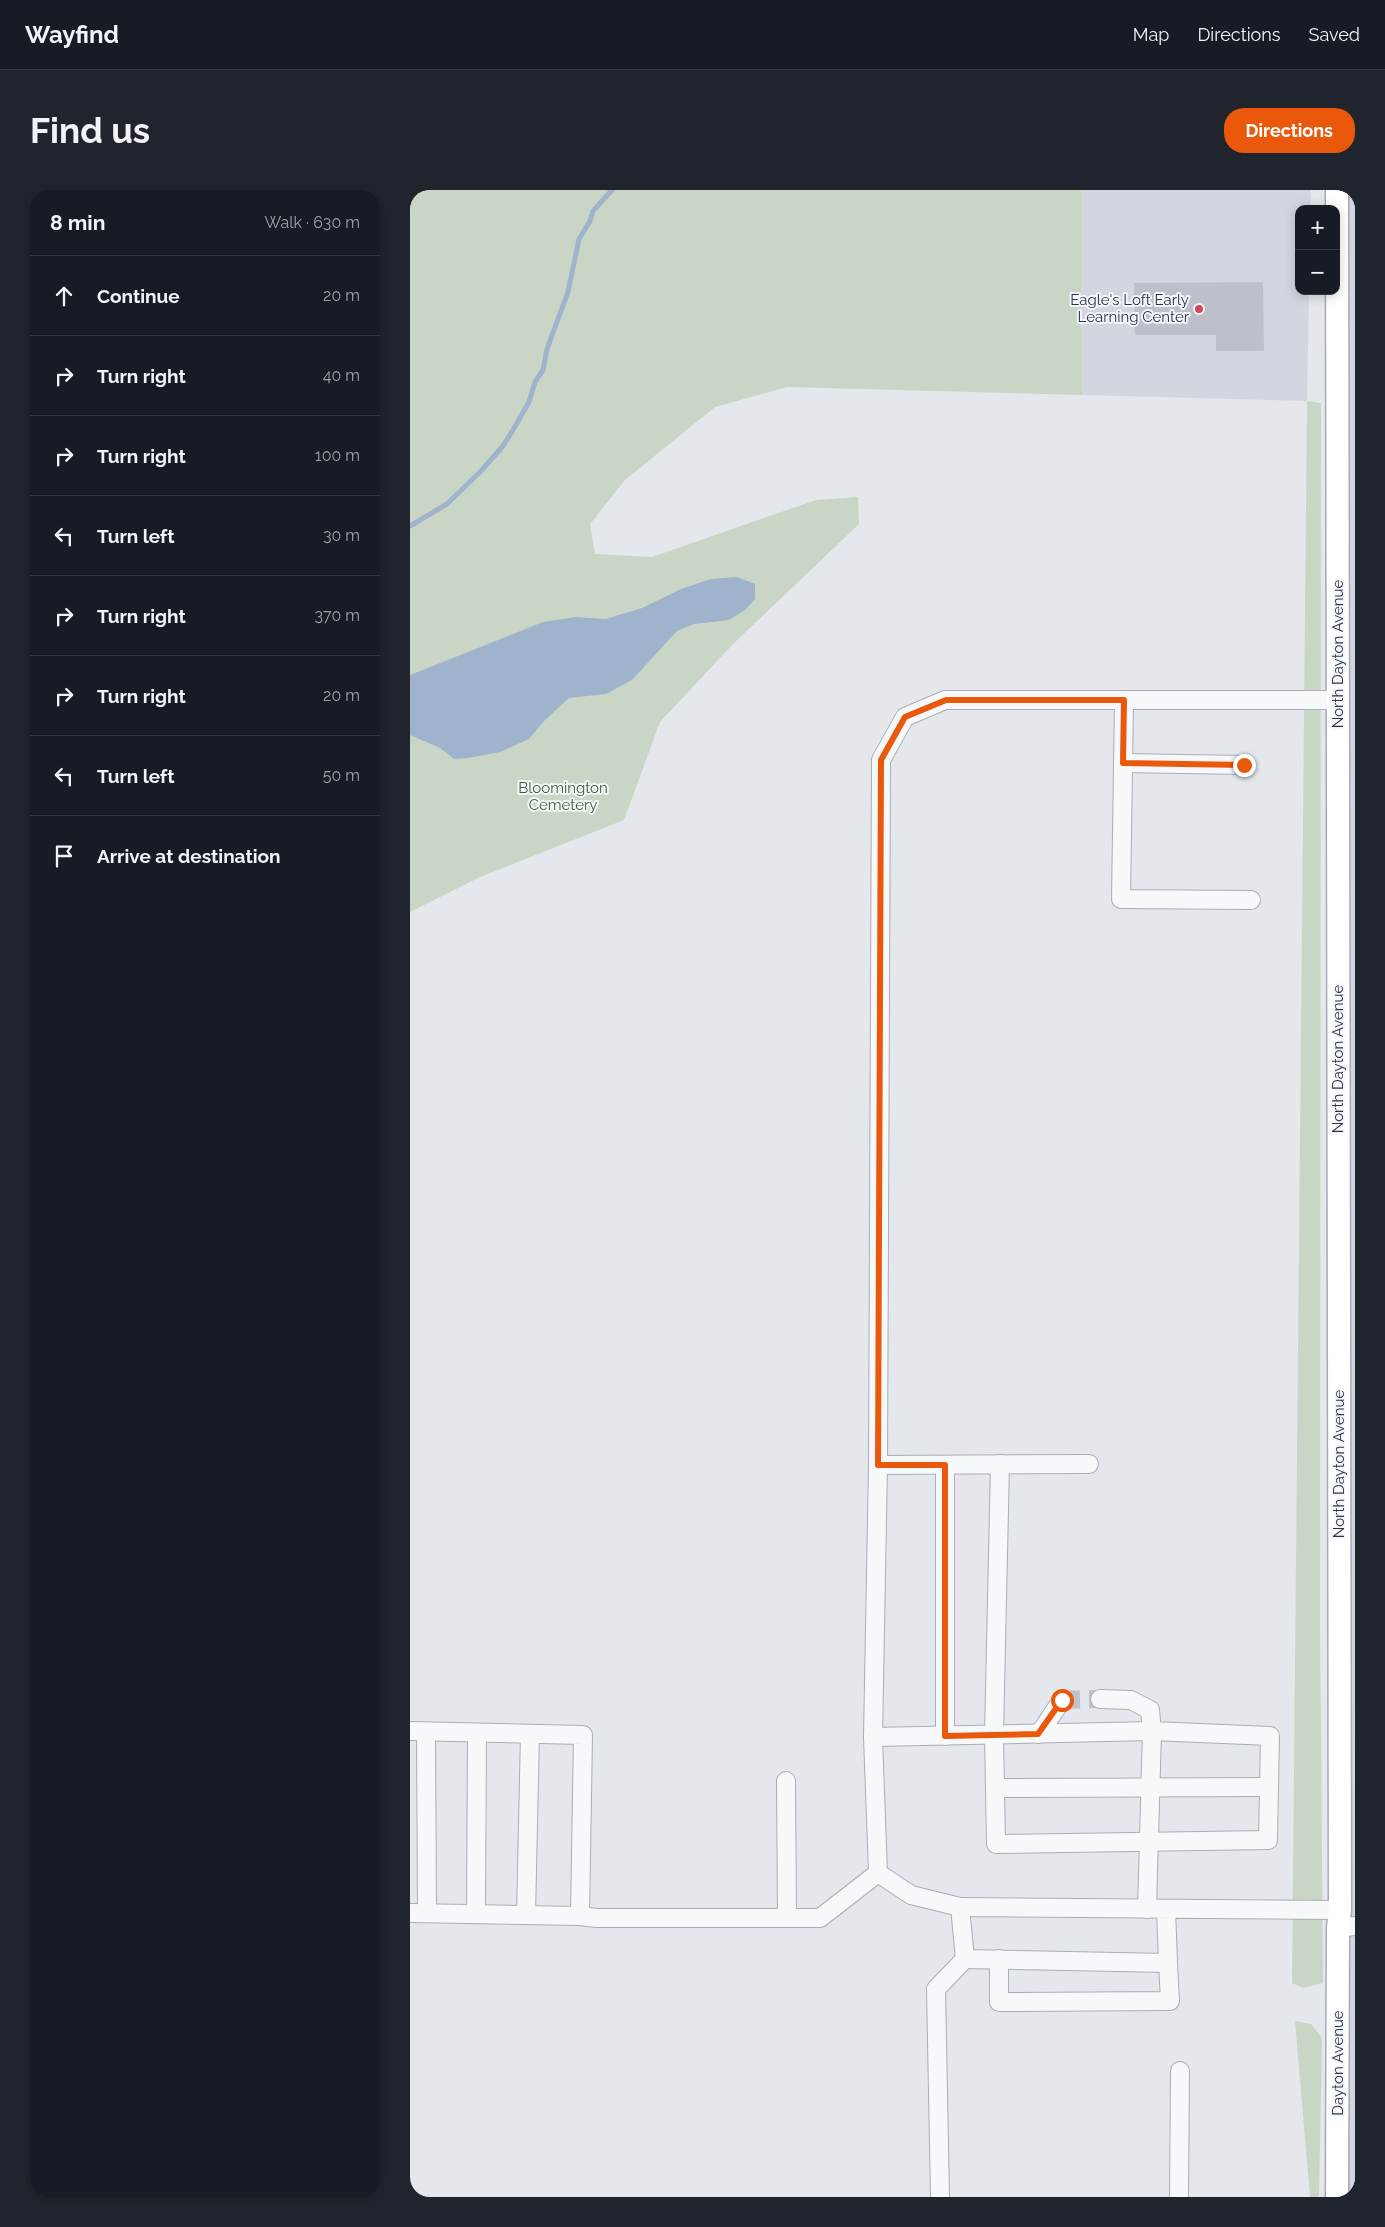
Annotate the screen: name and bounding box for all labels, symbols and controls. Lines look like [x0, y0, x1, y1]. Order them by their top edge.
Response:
text: Wayfind [25, 20, 119, 49]
text: Map [1133, 24, 1169, 45]
text: Directions [1197, 24, 1281, 45]
text: Saved [1309, 24, 1360, 45]
button: Directions [1224, 108, 1355, 153]
text: Find us [30, 110, 150, 151]
map controls [1295, 205, 1340, 295]
button: + [1295, 205, 1340, 250]
text: 8 min [50, 210, 105, 235]
text: Walk · 630 m [265, 213, 360, 232]
button: − [1295, 250, 1340, 295]
icon: ahead [50, 282, 78, 310]
text: Continue [97, 285, 180, 307]
text: 20 m [323, 286, 360, 305]
place label: Eagle's Loft Early Learning Center [1070, 291, 1190, 326]
marker: Eagle's Loft Early Learning Center [1193, 303, 1205, 315]
icon: right [50, 362, 78, 390]
text: Turn right [97, 365, 186, 387]
text: 40 m [323, 366, 360, 385]
icon: right [50, 442, 78, 470]
text: Turn right [97, 445, 186, 467]
text: 100 m [315, 446, 360, 465]
icon: left [50, 522, 78, 550]
text: Turn left [97, 525, 174, 547]
text: 30 m [323, 526, 360, 545]
street label: North Dayton Avenue [1329, 580, 1347, 728]
icon: right [50, 602, 78, 630]
text: Turn right [97, 605, 186, 627]
text: 370 m [314, 606, 360, 625]
icon: right [50, 682, 78, 710]
text: Turn right [97, 685, 186, 707]
text: 20 m [323, 686, 360, 705]
route end [1233, 754, 1256, 777]
icon: left [50, 762, 78, 790]
text: Turn left [97, 765, 174, 787]
text: 50 m [323, 766, 360, 785]
park label: Bloomington Cemetery [518, 779, 608, 814]
icon: arrive [50, 842, 78, 870]
text: Arrive at destination [97, 845, 281, 867]
street label: North Dayton Avenue [1329, 985, 1347, 1133]
street label: North Dayton Avenue [1330, 1390, 1348, 1538]
route start [1051, 1689, 1074, 1712]
street label: Dayton Avenue [1329, 2010, 1347, 2116]

